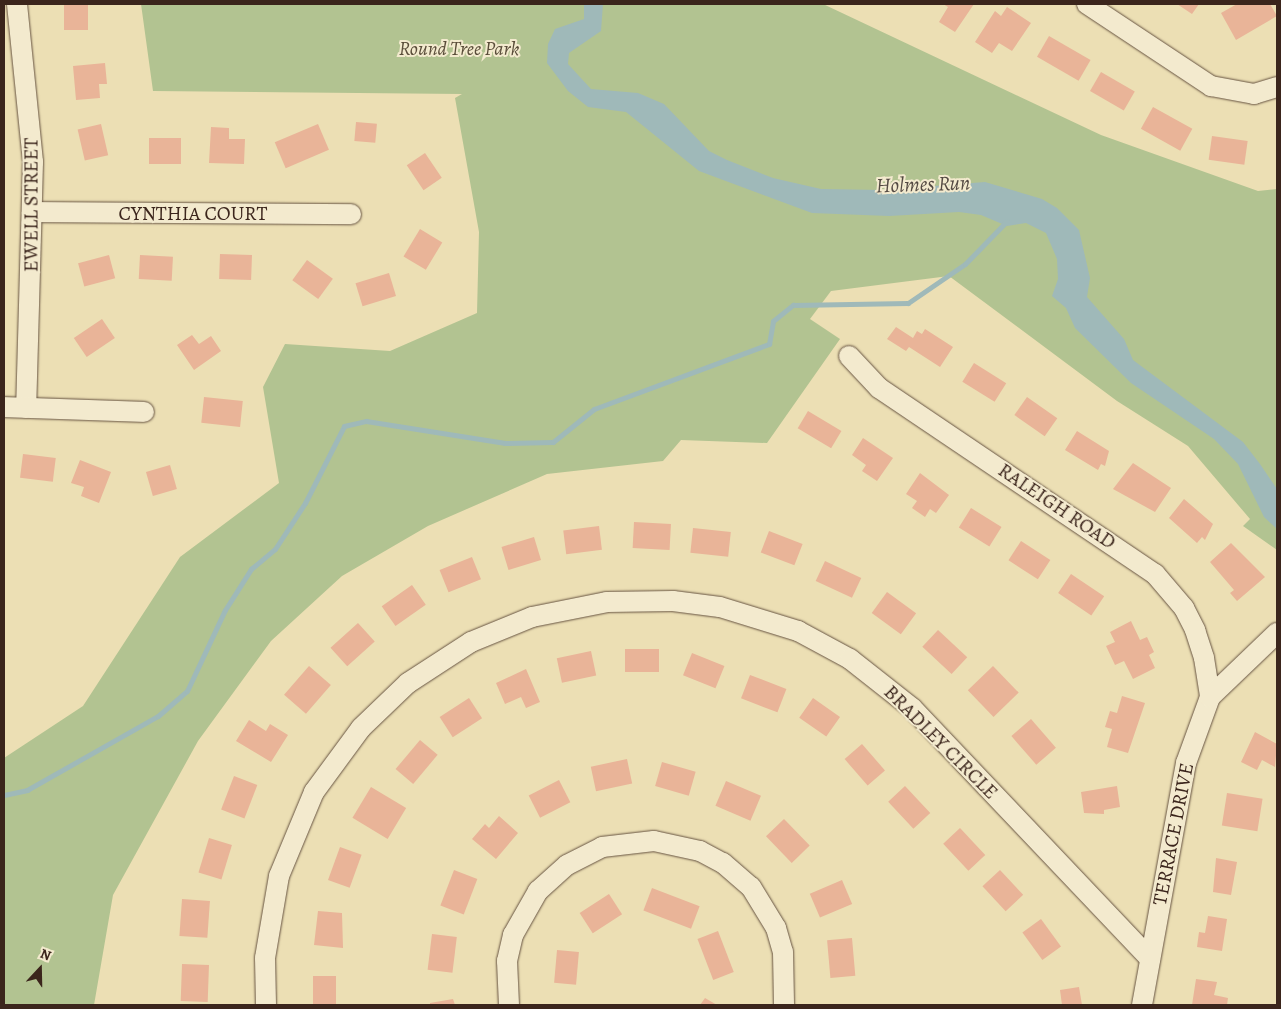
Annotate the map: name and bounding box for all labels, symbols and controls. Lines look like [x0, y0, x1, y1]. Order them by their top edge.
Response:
park label: Round Tree Park [399, 36, 519, 60]
street label: EWELL STREET [19, 138, 43, 272]
water label: Holmes Run [875, 170, 971, 198]
street label: CYNTHIA COURT [119, 201, 267, 225]
street label: RALEIGH ROAD [994, 458, 1120, 554]
street label: BRADLEY CIRCLE [879, 680, 1003, 804]
street label: TERRACE DRIVE [1147, 761, 1199, 907]
north arrow [15, 944, 65, 994]
text: N [37, 944, 54, 965]

